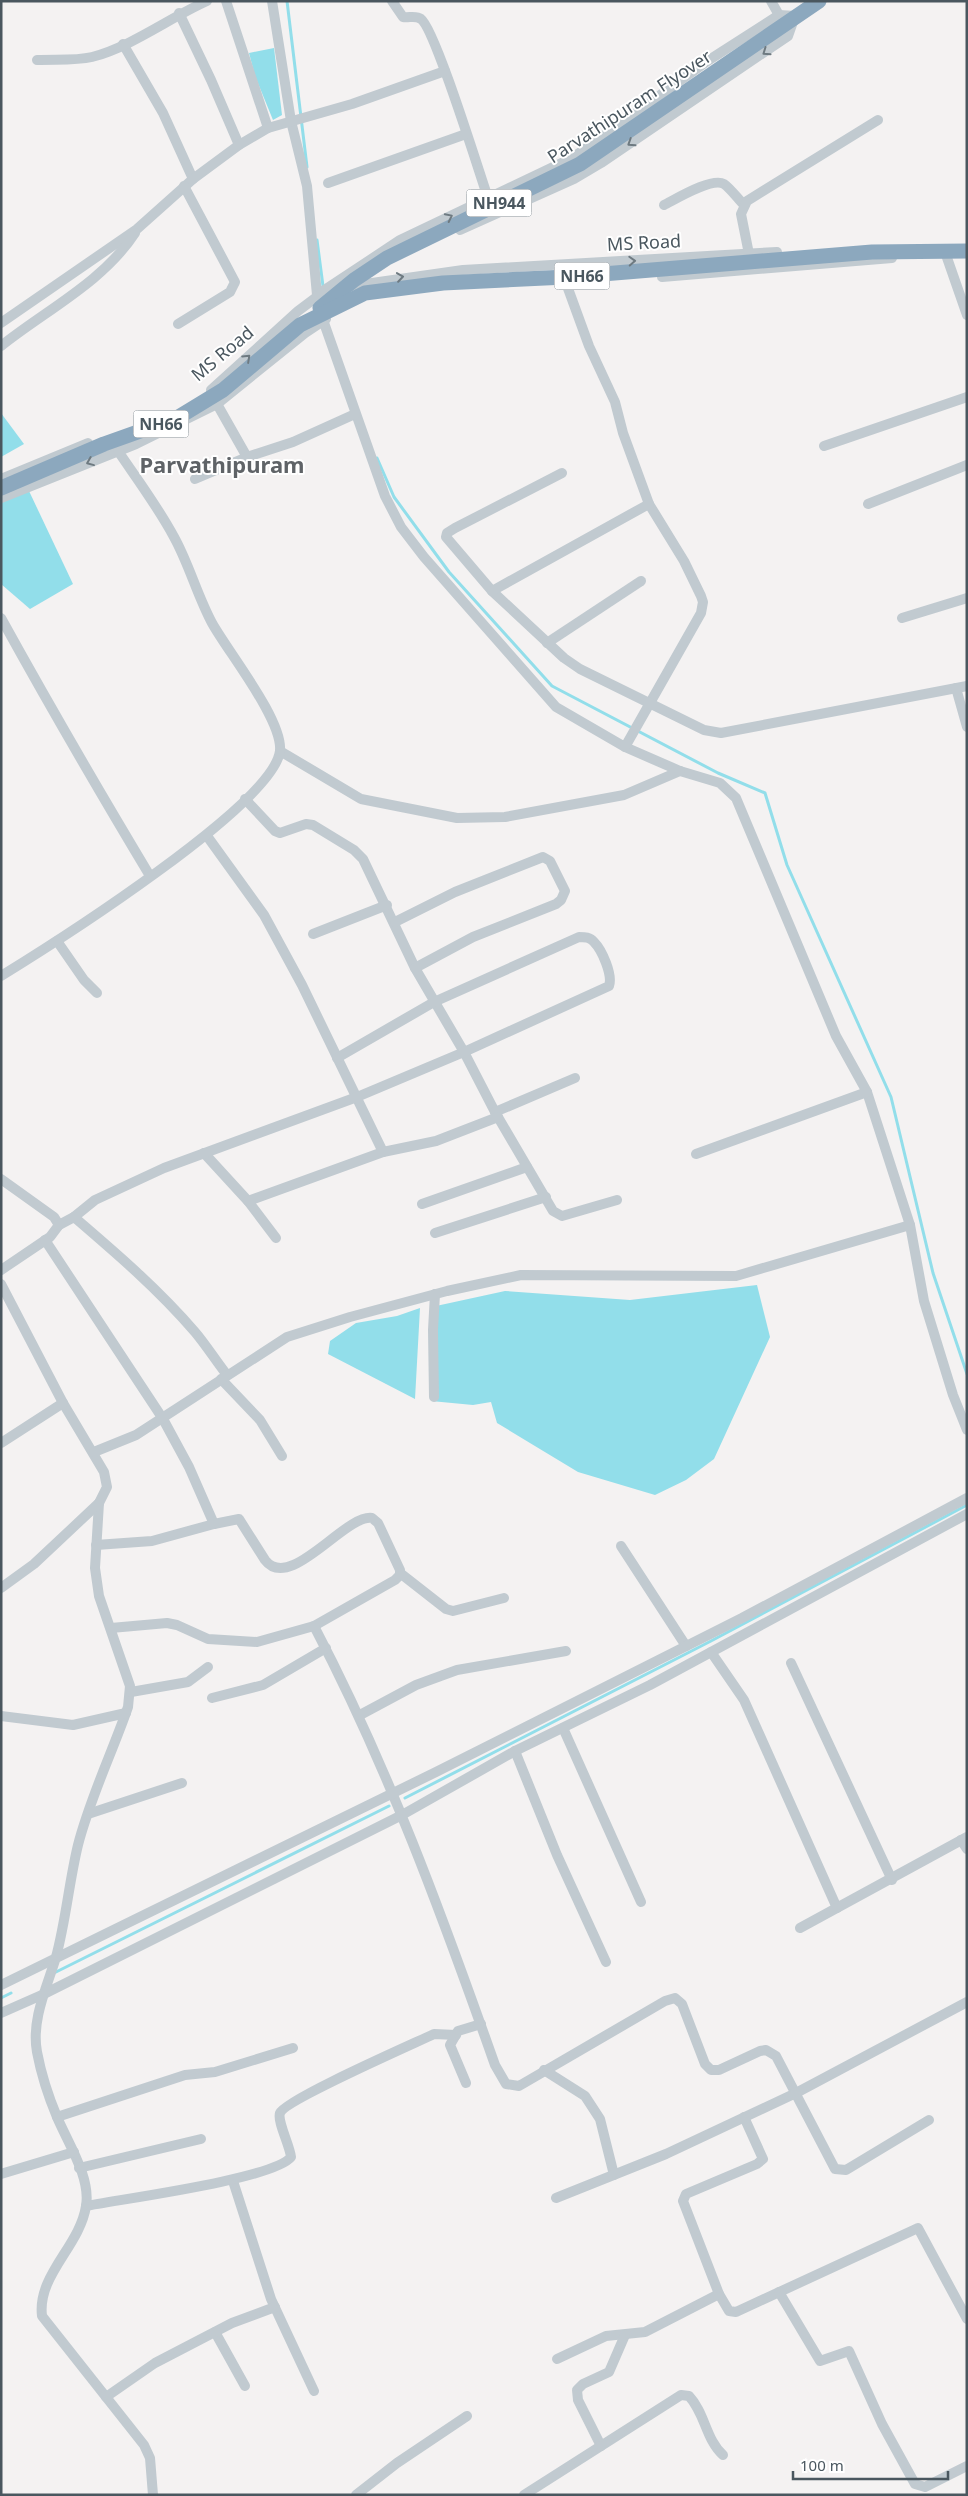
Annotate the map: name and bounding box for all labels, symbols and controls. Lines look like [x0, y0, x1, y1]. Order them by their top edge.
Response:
street label: Parvathipuram Flyover [542, 44, 716, 168]
one-way arrow [762, 46, 771, 55]
one-way arrow [628, 137, 637, 147]
road number: NH944 [466, 190, 532, 217]
one-way arrow [444, 212, 453, 223]
street label: MS Road [606, 228, 682, 256]
one-way arrow [629, 256, 637, 267]
road number: NH66 [554, 262, 610, 290]
one-way arrow [396, 273, 405, 283]
street label: MS Road [186, 320, 258, 386]
one-way arrow [241, 355, 250, 364]
road number: NH66 [134, 410, 188, 438]
district label: Parvathipuram [139, 449, 305, 479]
one-way arrow [86, 456, 95, 467]
scale bar [793, 2448, 948, 2480]
text: 100 m [800, 2455, 844, 2475]

